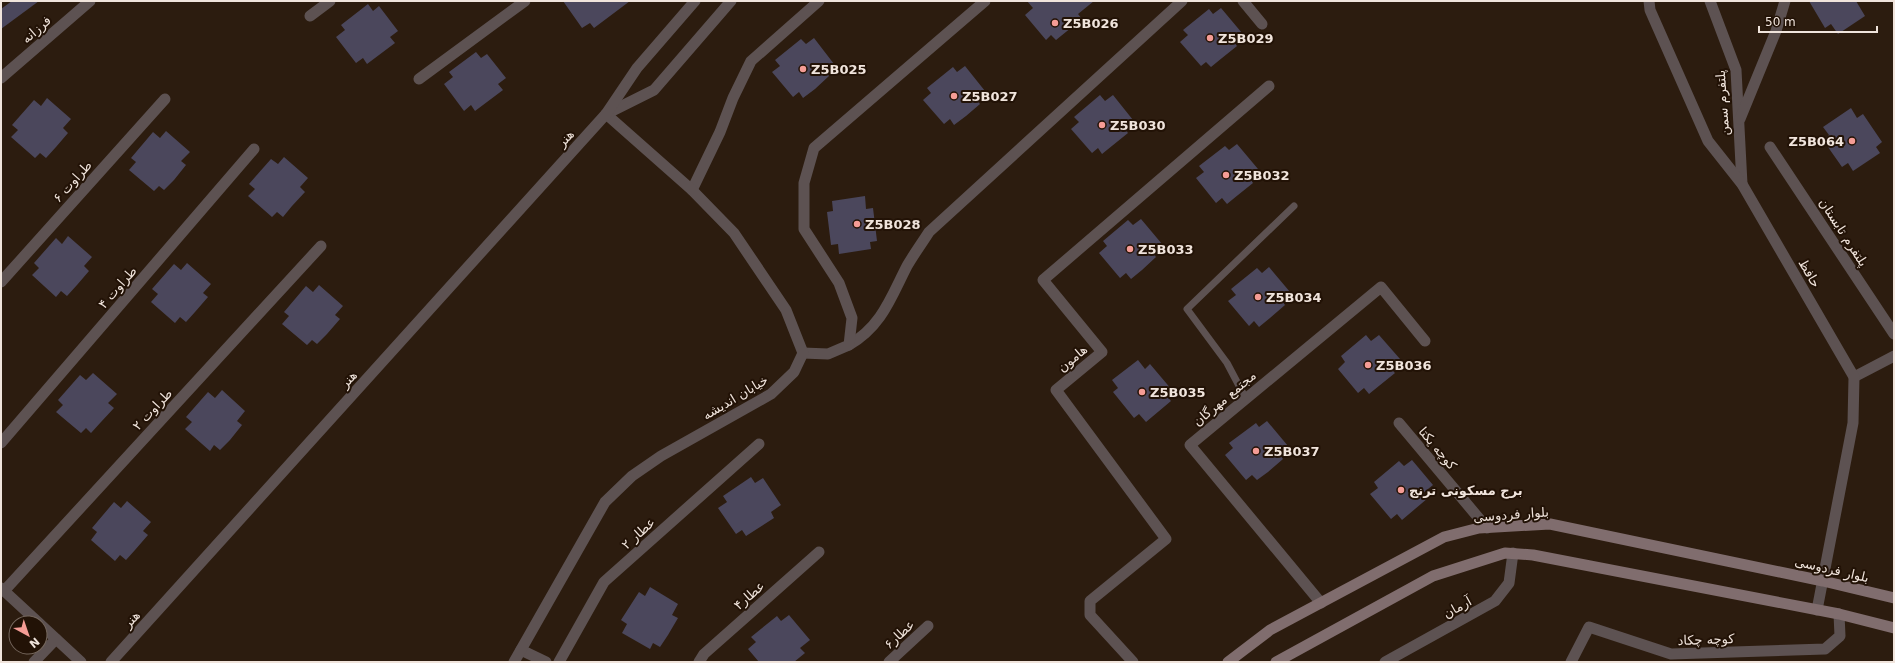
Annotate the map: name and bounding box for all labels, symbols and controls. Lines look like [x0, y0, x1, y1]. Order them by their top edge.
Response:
scale bar [1759, 8, 1877, 34]
street label: فرزانه [19, 13, 55, 47]
text: 50 m [1765, 15, 1796, 29]
place label: Z5B026 [1063, 16, 1119, 31]
marker: Z5B026 [1050, 18, 1060, 28]
place label: Z5B029 [1218, 31, 1274, 46]
marker: Z5B029 [1205, 33, 1215, 43]
place label: Z5B025 [811, 62, 867, 77]
marker: Z5B025 [798, 64, 808, 74]
street label: پلتفرم سمن [1713, 69, 1733, 136]
place label: Z5B027 [962, 89, 1018, 104]
marker: Z5B027 [949, 91, 959, 101]
place label: Z5B030 [1110, 118, 1166, 133]
marker: Z5B030 [1097, 120, 1107, 130]
street label: هنر [553, 127, 578, 151]
place label: Z5B064 [1788, 134, 1844, 149]
marker: Z5B064 [1847, 136, 1857, 146]
street label: طراوت ۶ [50, 157, 96, 206]
place label: Z5B032 [1234, 168, 1290, 183]
marker: Z5B032 [1221, 170, 1231, 180]
street label: پلتفرم تابستان [1815, 195, 1871, 270]
place label: Z5B028 [865, 217, 921, 232]
marker: Z5B028 [852, 219, 862, 229]
place label: Z5B033 [1138, 242, 1194, 257]
marker: Z5B033 [1125, 244, 1135, 254]
street label: حافظ [1795, 256, 1824, 290]
street label: طراوت ۴ [95, 263, 140, 312]
place label: Z5B034 [1266, 290, 1322, 305]
marker: Z5B034 [1253, 292, 1263, 302]
street label: هامون [1054, 342, 1091, 376]
place label: Z5B036 [1376, 358, 1432, 373]
marker: Z5B036 [1363, 360, 1373, 370]
street label: هنر [336, 368, 361, 392]
street label: مجتمع مهرگان [1190, 368, 1260, 430]
street label: خیابان اندیشه [700, 372, 771, 423]
place label: Z5B035 [1150, 385, 1206, 400]
street label: طراوت ۲ [130, 386, 176, 434]
marker: Z5B035 [1137, 387, 1147, 397]
street label: کوچه یکتا [1415, 424, 1460, 474]
place label: Z5B037 [1264, 444, 1320, 459]
marker: Z5B037 [1251, 446, 1261, 456]
place label: برج مسکونی ترنج [1409, 483, 1523, 499]
marker: برج مسکونی ترنج [1396, 485, 1406, 495]
street label: بلوار فردوسی [1473, 504, 1549, 526]
street label: عطار ۲ [619, 514, 659, 553]
street label: بلوار فردوسی [1793, 554, 1871, 586]
street label: عطار۴ [731, 578, 768, 613]
street label: آرمان [1440, 592, 1476, 622]
street label: هنر [119, 608, 144, 632]
north arrow [8, 615, 48, 655]
street label: عطار۶ [881, 617, 918, 653]
street label: کوچه چکاد [1677, 631, 1736, 649]
text: N [26, 634, 42, 650]

